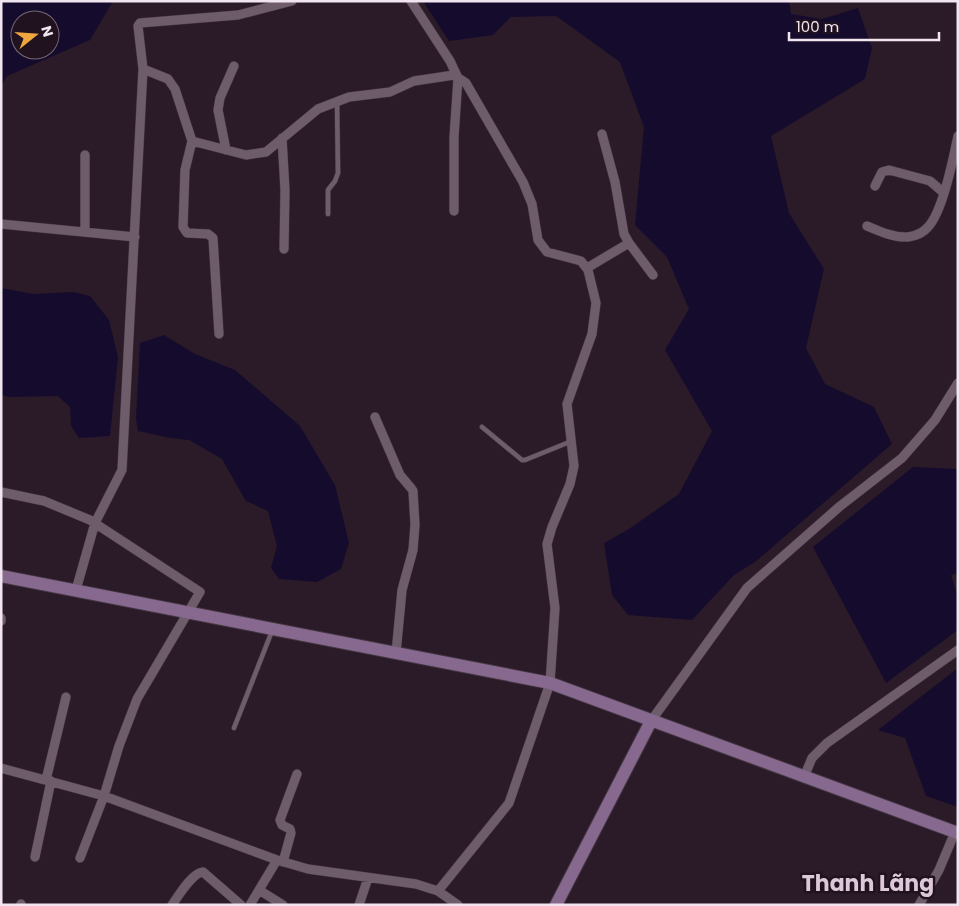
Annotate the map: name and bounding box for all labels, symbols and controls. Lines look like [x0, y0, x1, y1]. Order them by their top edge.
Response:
north arrow [10, 10, 60, 60]
scale bar [789, 10, 939, 42]
text: 100 m [796, 16, 839, 37]
text: N [36, 23, 59, 39]
district label: Thanh Lãng [802, 868, 934, 899]

